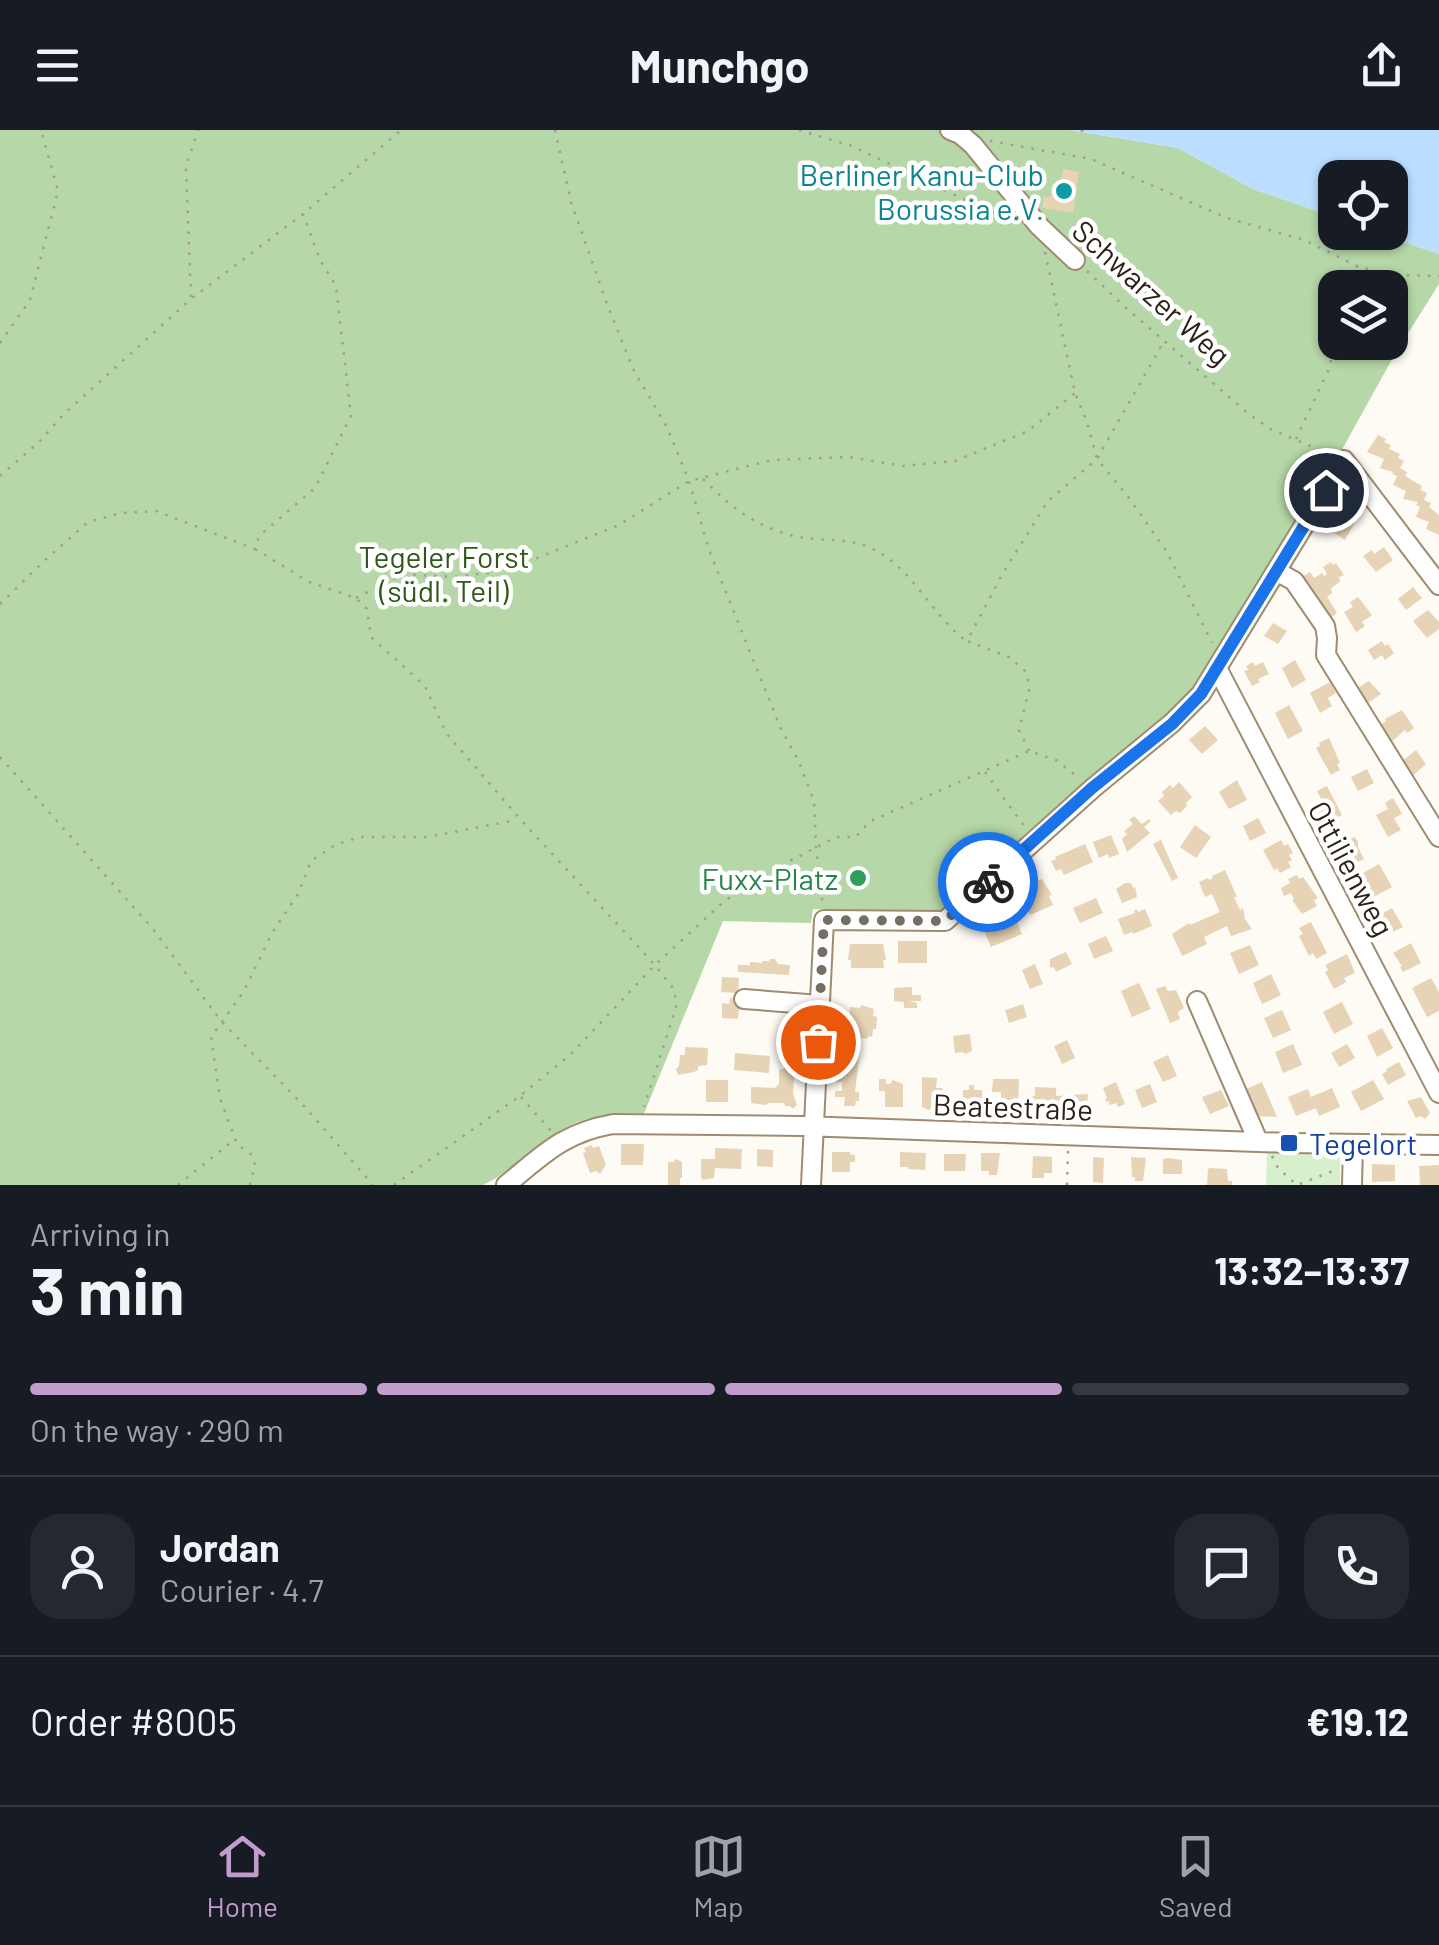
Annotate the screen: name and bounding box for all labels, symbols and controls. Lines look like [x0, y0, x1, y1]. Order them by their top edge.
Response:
icon: menu [30, 38, 85, 93]
text: Munchgo [629, 38, 810, 92]
icon: share [1354, 38, 1409, 93]
place label: Berliner Kanu-Club Borussia e.V. [800, 156, 1044, 226]
map controls [1318, 160, 1408, 360]
button: locate [1318, 160, 1408, 250]
marker: Berliner Kanu-Club Borussia e.V. [1053, 180, 1075, 202]
street label: Schwarzer Weg [1066, 212, 1238, 372]
button: layers [1318, 270, 1408, 360]
pin [1284, 448, 1369, 533]
icon: home [1299, 463, 1354, 518]
park label: Tegeler Forst (südl. Teil) [358, 538, 530, 608]
street label: Ottilienweg [1301, 794, 1403, 942]
courier [938, 832, 1038, 932]
icon: bike [961, 855, 1016, 910]
place label: Fuxx-Platz [701, 860, 838, 896]
marker: Fuxx-Platz [847, 867, 869, 889]
pin [776, 1000, 861, 1085]
icon: bag [791, 1015, 846, 1070]
street label: Beatestraße [932, 1085, 1094, 1127]
place label: Tegelort [1309, 1125, 1418, 1161]
marker: Tegelort [1278, 1132, 1300, 1154]
text: Arriving in [30, 1214, 170, 1252]
text: 13:32–13:37 [1214, 1247, 1409, 1293]
text: 3 min [30, 1250, 185, 1328]
text: On the way · 290 m [30, 1410, 284, 1448]
button: person [30, 1514, 135, 1619]
button: chat [1174, 1514, 1279, 1619]
button: phone [1304, 1514, 1409, 1619]
text: Jordan [160, 1524, 280, 1570]
text: Courier · 4.7 [160, 1570, 324, 1608]
text: Order #8005 [30, 1698, 237, 1744]
text: €19.12 [1306, 1698, 1409, 1744]
tab: Home [207, 1829, 278, 1923]
tab: Map [691, 1829, 746, 1923]
tab: Saved [1159, 1829, 1232, 1923]

